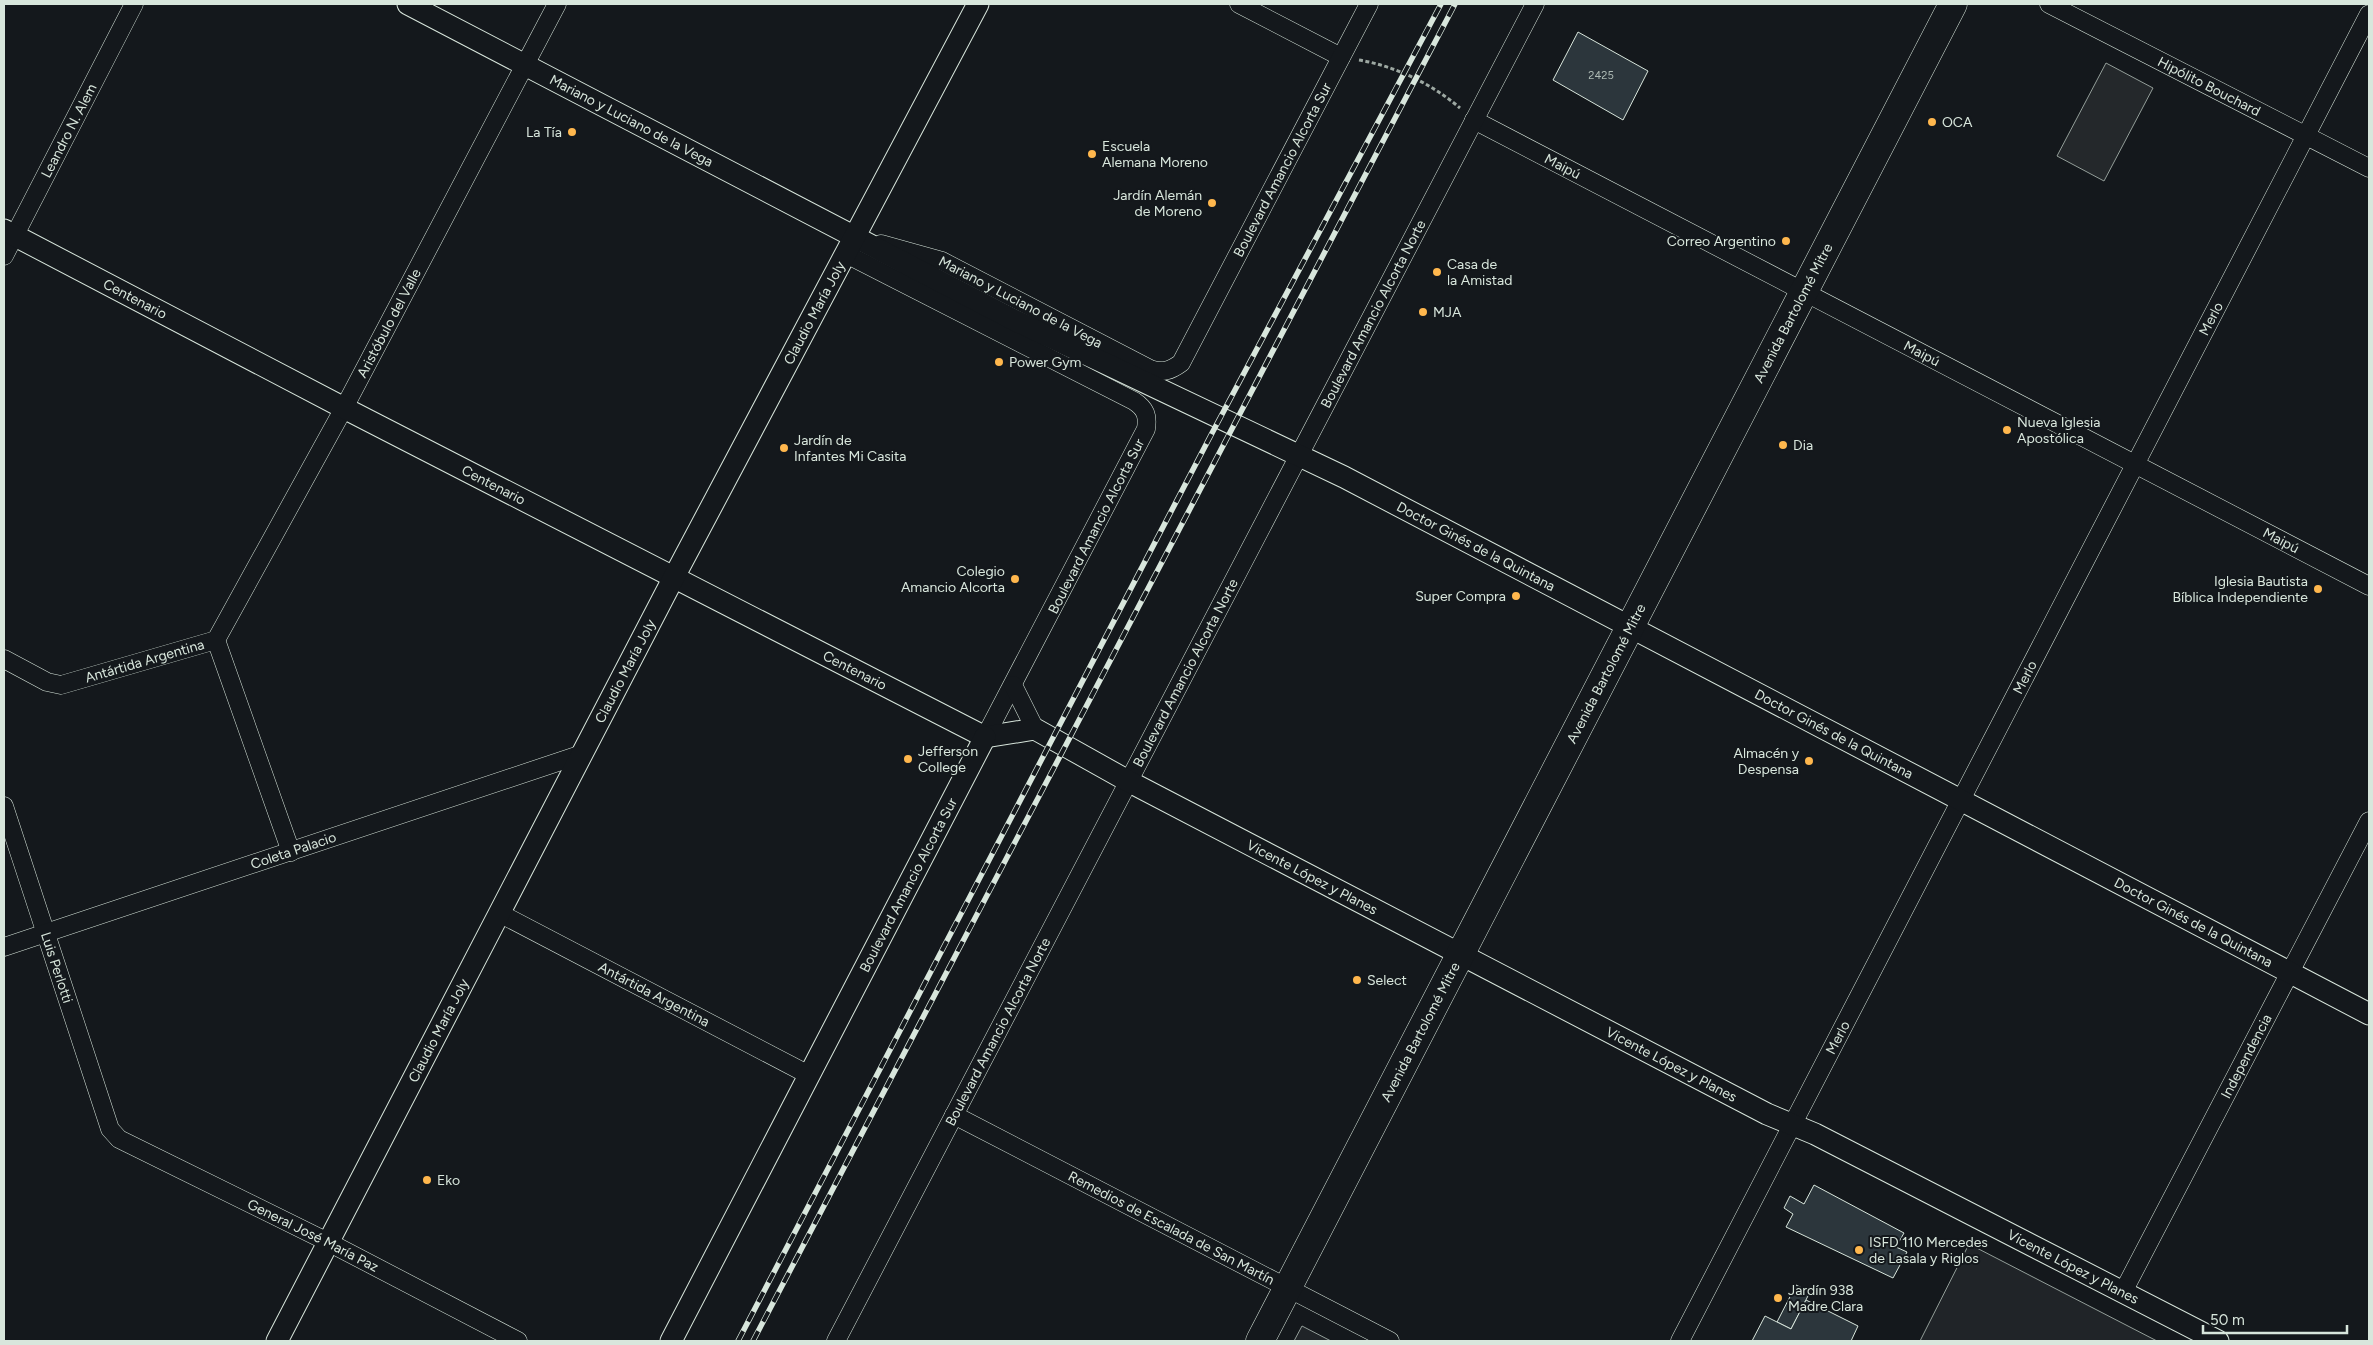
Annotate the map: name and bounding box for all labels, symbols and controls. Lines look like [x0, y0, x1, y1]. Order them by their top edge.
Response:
street label: Hipólito Bouchard [2155, 53, 2263, 120]
house number: 2425 [1588, 69, 1614, 82]
street label: Mariano y Luciano de la Vega [547, 71, 716, 171]
street label: Boulevard Amancio Alcorta Sur [1230, 80, 1335, 260]
street label: Leandro N. Alem [38, 81, 100, 181]
place label: OCA [1942, 114, 1973, 131]
marker: OCA [1926, 116, 1938, 128]
place label: La Tía [526, 124, 562, 141]
marker: La Tía [566, 126, 578, 138]
place label: Escuela Alemana Moreno [1102, 138, 1208, 171]
marker: Escuela Alemana Moreno [1086, 148, 1098, 160]
street label: Maipú [1542, 150, 1583, 183]
place label: Jardín Alemán de Moreno [1113, 187, 1202, 220]
marker: Jardín Alemán de Moreno [1206, 197, 1218, 209]
street label: Boulevard Amancio Alcorta Norte [1317, 217, 1430, 411]
place label: Correo Argentino [1667, 233, 1776, 250]
marker: Correo Argentino [1780, 235, 1792, 247]
street label: Avenida Bartolomé Mitre [1750, 240, 1837, 386]
street label: Mariano y Luciano de la Vega [936, 253, 1105, 352]
place label: Casa de la Amistad [1447, 256, 1512, 289]
street label: Claudio María Joly [780, 258, 849, 368]
street label: Aristóbulo del Valle [354, 266, 425, 381]
marker: Casa de la Amistad [1431, 266, 1443, 278]
street label: Centenario [100, 275, 170, 323]
street label: Merlo [2196, 299, 2227, 338]
place label: MJA [1433, 304, 1462, 321]
marker: MJA [1417, 306, 1429, 318]
street label: Maipú [1901, 337, 1943, 370]
place label: Power Gym [1009, 354, 1082, 371]
marker: Power Gym [993, 356, 1005, 368]
place label: Nueva Iglesia Apostólica [2017, 414, 2100, 447]
marker: Nueva Iglesia Apostólica [2001, 424, 2013, 436]
place label: Jardín de Infantes Mi Casita [794, 432, 907, 465]
street label: Boulevard Amancio Alcorta Sur [1045, 436, 1148, 617]
place label: Dia [1793, 437, 1813, 454]
marker: Dia [1777, 439, 1789, 451]
marker: Jardín de Infantes Mi Casita [778, 442, 790, 454]
street label: Centenario [459, 462, 528, 509]
street label: Doctor Ginés de la Quintana [1394, 498, 1558, 595]
street label: Maipú [2260, 524, 2302, 557]
place label: Colegio Amancio Alcorta [901, 563, 1005, 596]
marker: Colegio Amancio Alcorta [1009, 573, 1021, 585]
place label: Iglesia Bautista Bíblica Independiente [2173, 573, 2308, 606]
street label: Boulevard Amancio Alcorta Norte [1130, 576, 1242, 770]
marker: Iglesia Bautista Bíblica Independiente [2312, 583, 2324, 595]
place label: Super Compra [1415, 588, 1506, 605]
marker: Super Compra [1510, 590, 1522, 602]
street label: Avenida Bartolomé Mitre [1563, 601, 1650, 746]
street label: Claudio María Joly [592, 616, 660, 726]
street label: Antártida Argentina [83, 636, 206, 687]
street label: Centenario [820, 647, 889, 694]
street label: Merlo [2009, 658, 2041, 697]
street label: Doctor Ginés de la Quintana [1752, 686, 1916, 783]
place label: Jefferson College [918, 743, 978, 776]
place label: Almacén y Despensa [1734, 745, 1800, 778]
marker: Jefferson College [902, 753, 914, 765]
marker: Almacén y Despensa [1803, 755, 1815, 767]
street label: Boulevard Amancio Alcorta Sur [856, 795, 961, 975]
street label: Coleta Palacio [248, 829, 338, 873]
street label: Vicente López y Planes [1244, 836, 1380, 919]
street label: Doctor Ginés de la Quintana [2111, 874, 2275, 971]
street label: Luis Perlotti [37, 930, 76, 1005]
street label: Boulevard Amancio Alcorta Norte [942, 935, 1054, 1129]
street label: Antártida Argentina [595, 958, 712, 1031]
street label: Avenida Bartolomé Mitre [1377, 959, 1464, 1105]
place label: Select [1367, 972, 1407, 989]
marker: Select [1351, 974, 1363, 986]
street label: Claudio María Joly [405, 975, 473, 1085]
street label: Independencia [2218, 1011, 2276, 1102]
street label: Merlo [1822, 1018, 1854, 1057]
street label: Vicente López y Planes [1603, 1024, 1740, 1106]
street label: Remedios de Escalada de San Martín [1065, 1168, 1277, 1289]
place label: Eko [437, 1172, 460, 1189]
marker: Eko [421, 1174, 433, 1186]
street label: General José María Paz [244, 1196, 381, 1276]
street label: Vicente López y Planes [2004, 1226, 2141, 1308]
place label: ISFD 110 Mercedes de Lasala y Riglos [1869, 1234, 1988, 1267]
marker: ISFD 110 Mercedes de Lasala y Riglos [1853, 1244, 1865, 1256]
place label: Jardín 938 Madre Clara [1788, 1282, 1863, 1315]
marker: Jardín 938 Madre Clara [1772, 1292, 1784, 1304]
scale bar [2203, 1302, 2347, 1334]
text: 50 m [2210, 1311, 2245, 1329]

